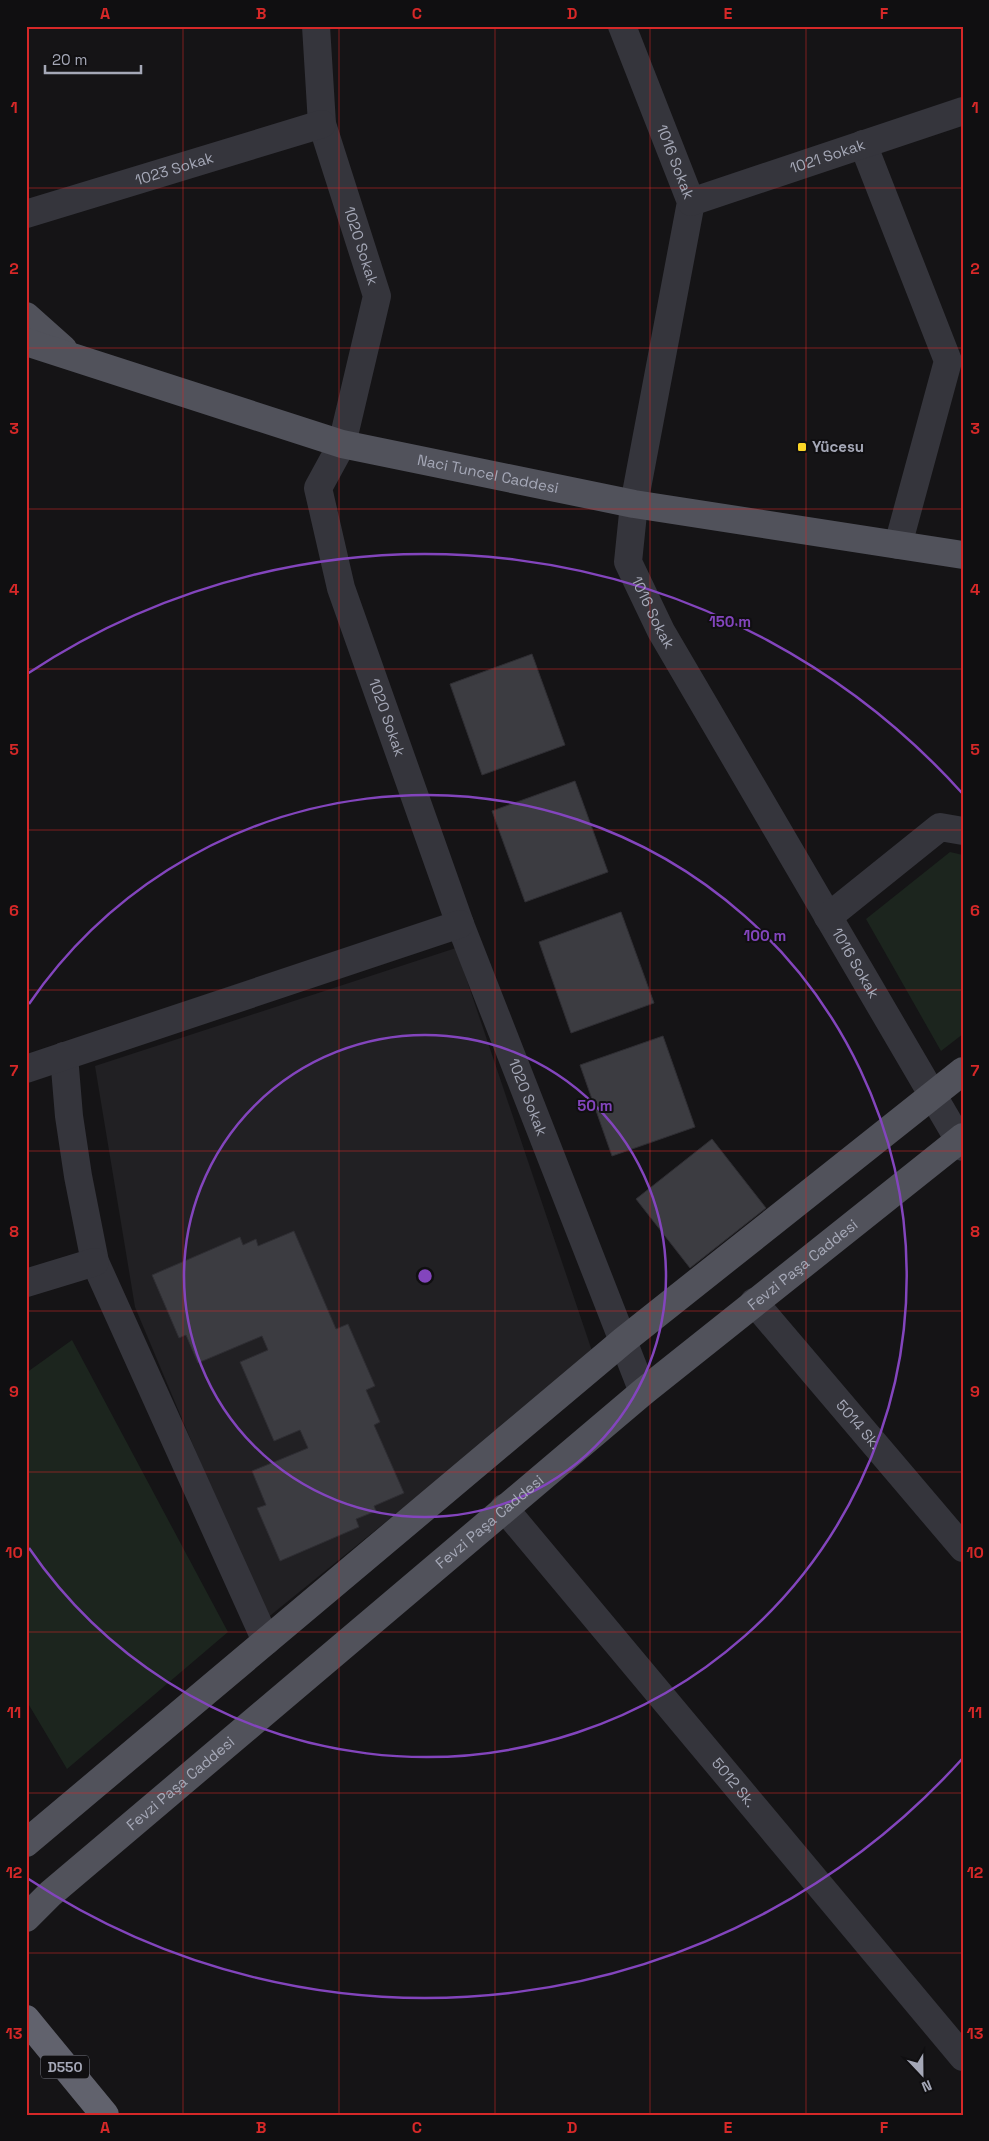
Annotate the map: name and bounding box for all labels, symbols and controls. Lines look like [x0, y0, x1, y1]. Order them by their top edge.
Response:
text: A [100, 3, 110, 24]
text: B [256, 3, 266, 24]
text: C [412, 3, 422, 24]
text: D [567, 3, 577, 24]
text: E [724, 3, 733, 24]
text: F [880, 3, 889, 24]
scale bar [45, 42, 141, 74]
text: 20 m [52, 50, 87, 69]
text: 1 [10, 97, 18, 118]
text: 1 [971, 97, 979, 118]
street label: 1016 Sokak [653, 122, 699, 202]
street label: 1021 Sokak [787, 134, 867, 177]
street label: 1023 Sokak [133, 148, 216, 189]
street label: 1020 Sokak [340, 204, 383, 287]
text: 2 [9, 258, 19, 279]
text: 2 [970, 258, 980, 279]
text: 3 [9, 418, 19, 439]
text: 3 [970, 418, 980, 439]
place label: Yücesu [812, 437, 864, 456]
marker: Yücesu [796, 441, 808, 453]
street label: Naci Tuncel Caddesi [416, 450, 560, 497]
street label: 1016 Sokak [627, 573, 679, 652]
text: 4 [9, 579, 19, 600]
text: 4 [970, 579, 980, 600]
text: 150 m [709, 612, 751, 631]
street label: 1020 Sokak [365, 676, 410, 759]
text: 5 [9, 739, 19, 760]
text: 5 [970, 739, 980, 760]
text: 6 [9, 900, 19, 921]
text: 6 [970, 900, 980, 921]
street label: 1016 Sokak [828, 924, 884, 1001]
text: 100 m [744, 926, 786, 945]
street label: 1020 Sokak [504, 1056, 552, 1138]
text: 7 [10, 1060, 19, 1081]
text: 7 [971, 1060, 980, 1081]
text: 50 m [577, 1096, 613, 1115]
street label: Fevzi Paşa Caddesi [743, 1215, 861, 1314]
text: 8 [9, 1221, 19, 1242]
text: 8 [970, 1221, 980, 1242]
centre of rings [416, 1267, 434, 1285]
text: 9 [9, 1381, 19, 1402]
text: 9 [970, 1381, 980, 1402]
street label: 5014 Sk. [832, 1396, 885, 1453]
street label: Fevzi Paşa Caddesi [431, 1470, 547, 1573]
text: 10 [5, 1542, 23, 1563]
text: 10 [966, 1542, 984, 1563]
text: 11 [7, 1702, 21, 1723]
text: 11 [968, 1702, 982, 1723]
street label: Fevzi Paşa Caddesi [122, 1732, 238, 1834]
street label: 5012 Sk. [708, 1754, 760, 1811]
text: 12 [6, 1862, 22, 1883]
text: 12 [967, 1862, 983, 1883]
text: 13 [6, 2023, 23, 2044]
text: 13 [967, 2023, 984, 2044]
north arrow [896, 2048, 946, 2098]
road number: D550 [41, 2056, 89, 2078]
text: N [919, 2076, 935, 2096]
text: A [100, 2117, 110, 2138]
text: B [256, 2117, 266, 2138]
text: C [412, 2117, 422, 2138]
text: D [567, 2117, 577, 2138]
text: E [724, 2117, 733, 2138]
text: F [880, 2117, 889, 2138]

